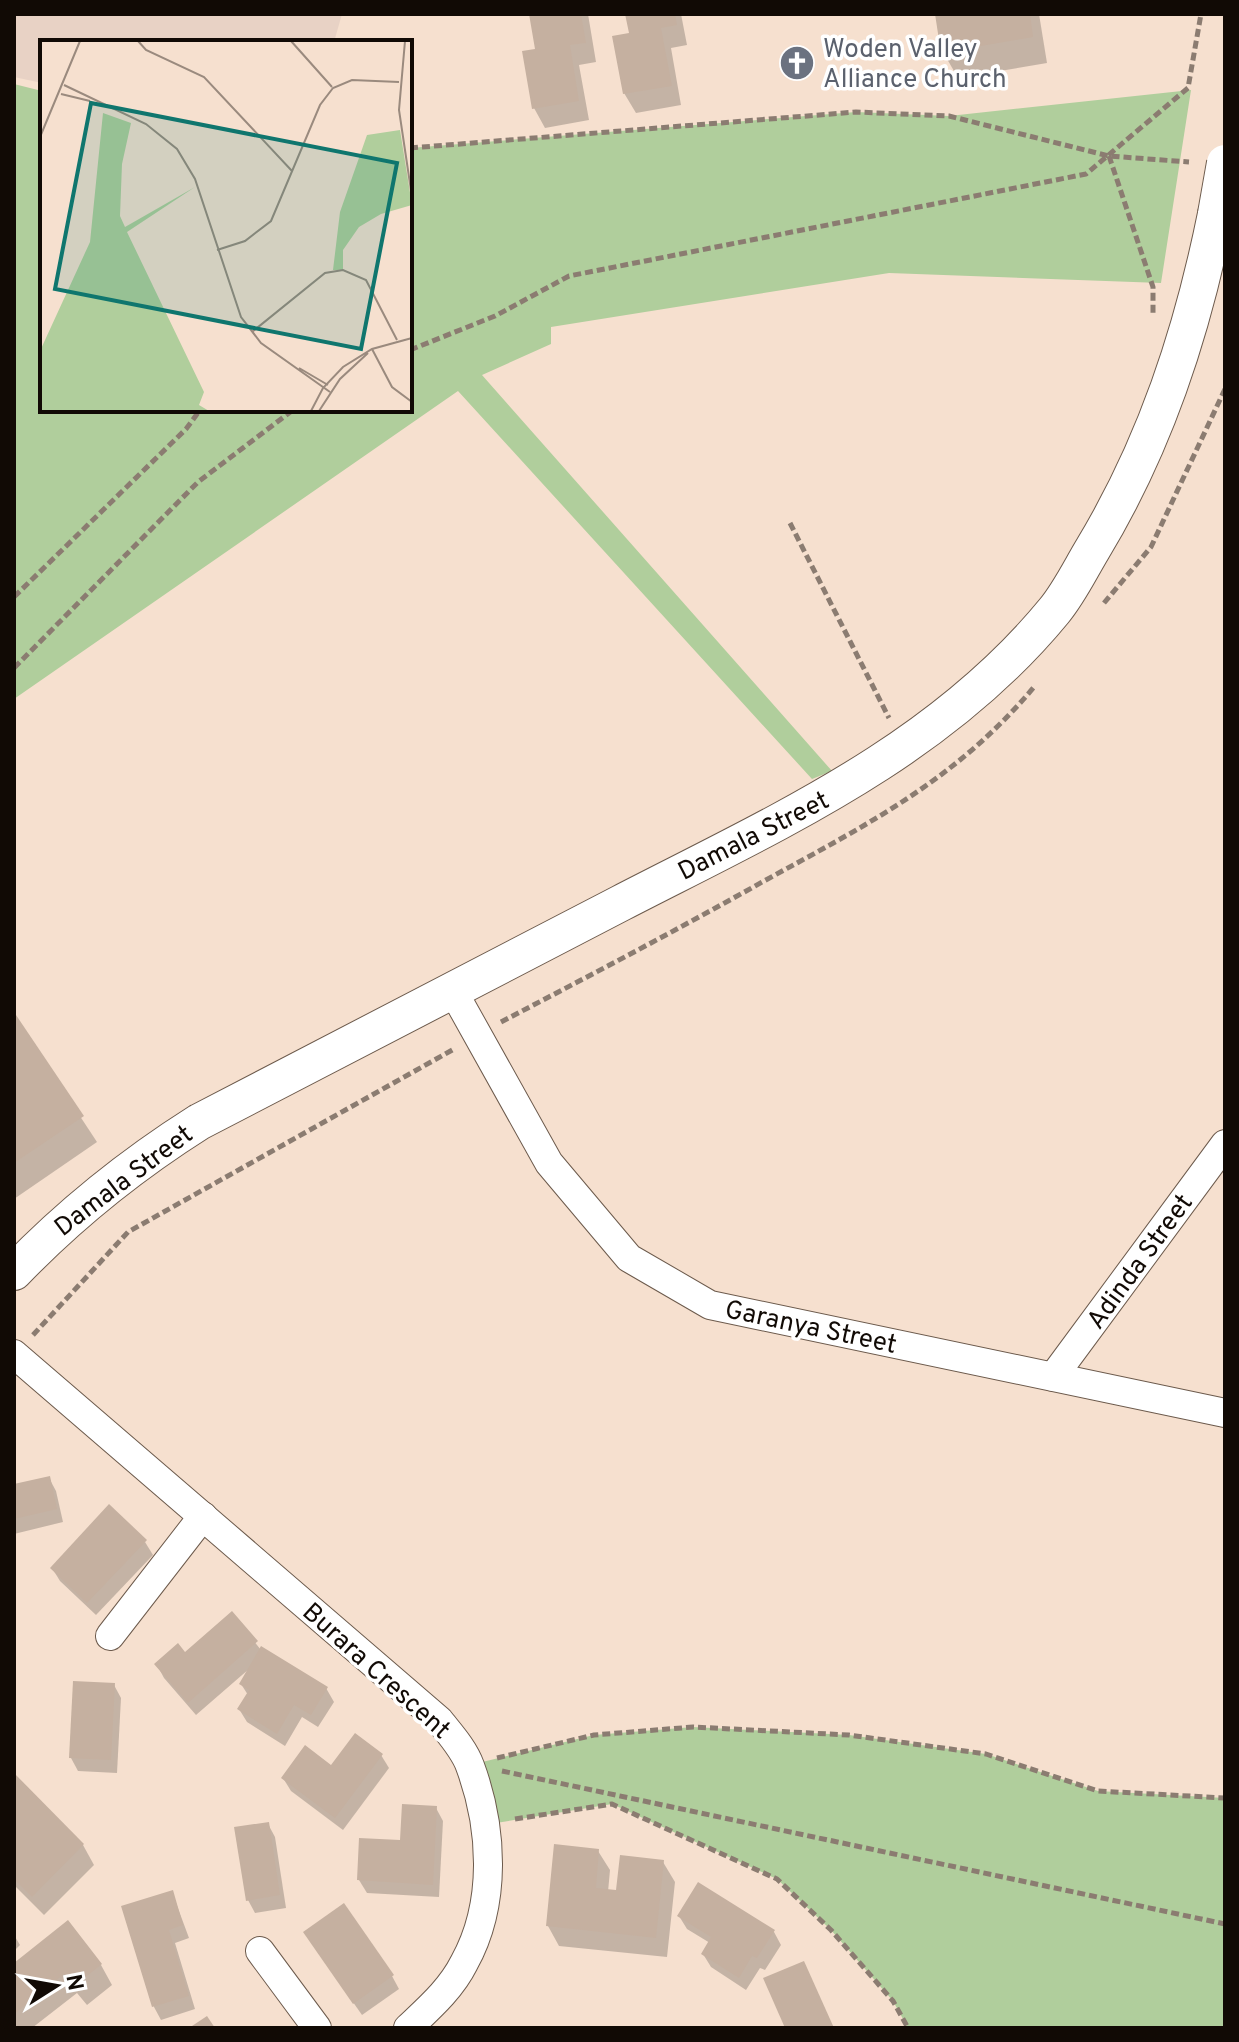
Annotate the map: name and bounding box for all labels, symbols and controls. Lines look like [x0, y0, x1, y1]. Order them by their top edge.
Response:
place label: Woden Valley Alliance Church [823, 34, 1007, 97]
inset map [40, 40, 412, 412]
church icon: Woden Valley Alliance Church [778, 44, 816, 82]
street label: Damala Street [673, 785, 835, 889]
street label: Damala Street [49, 1119, 200, 1245]
street label: Adinda Street [1081, 1188, 1201, 1337]
street label: Garanya Street [722, 1294, 899, 1363]
street label: Burara Crescent [294, 1597, 456, 1747]
north arrow [16, 1946, 96, 2026]
text: N [58, 1972, 88, 1993]

